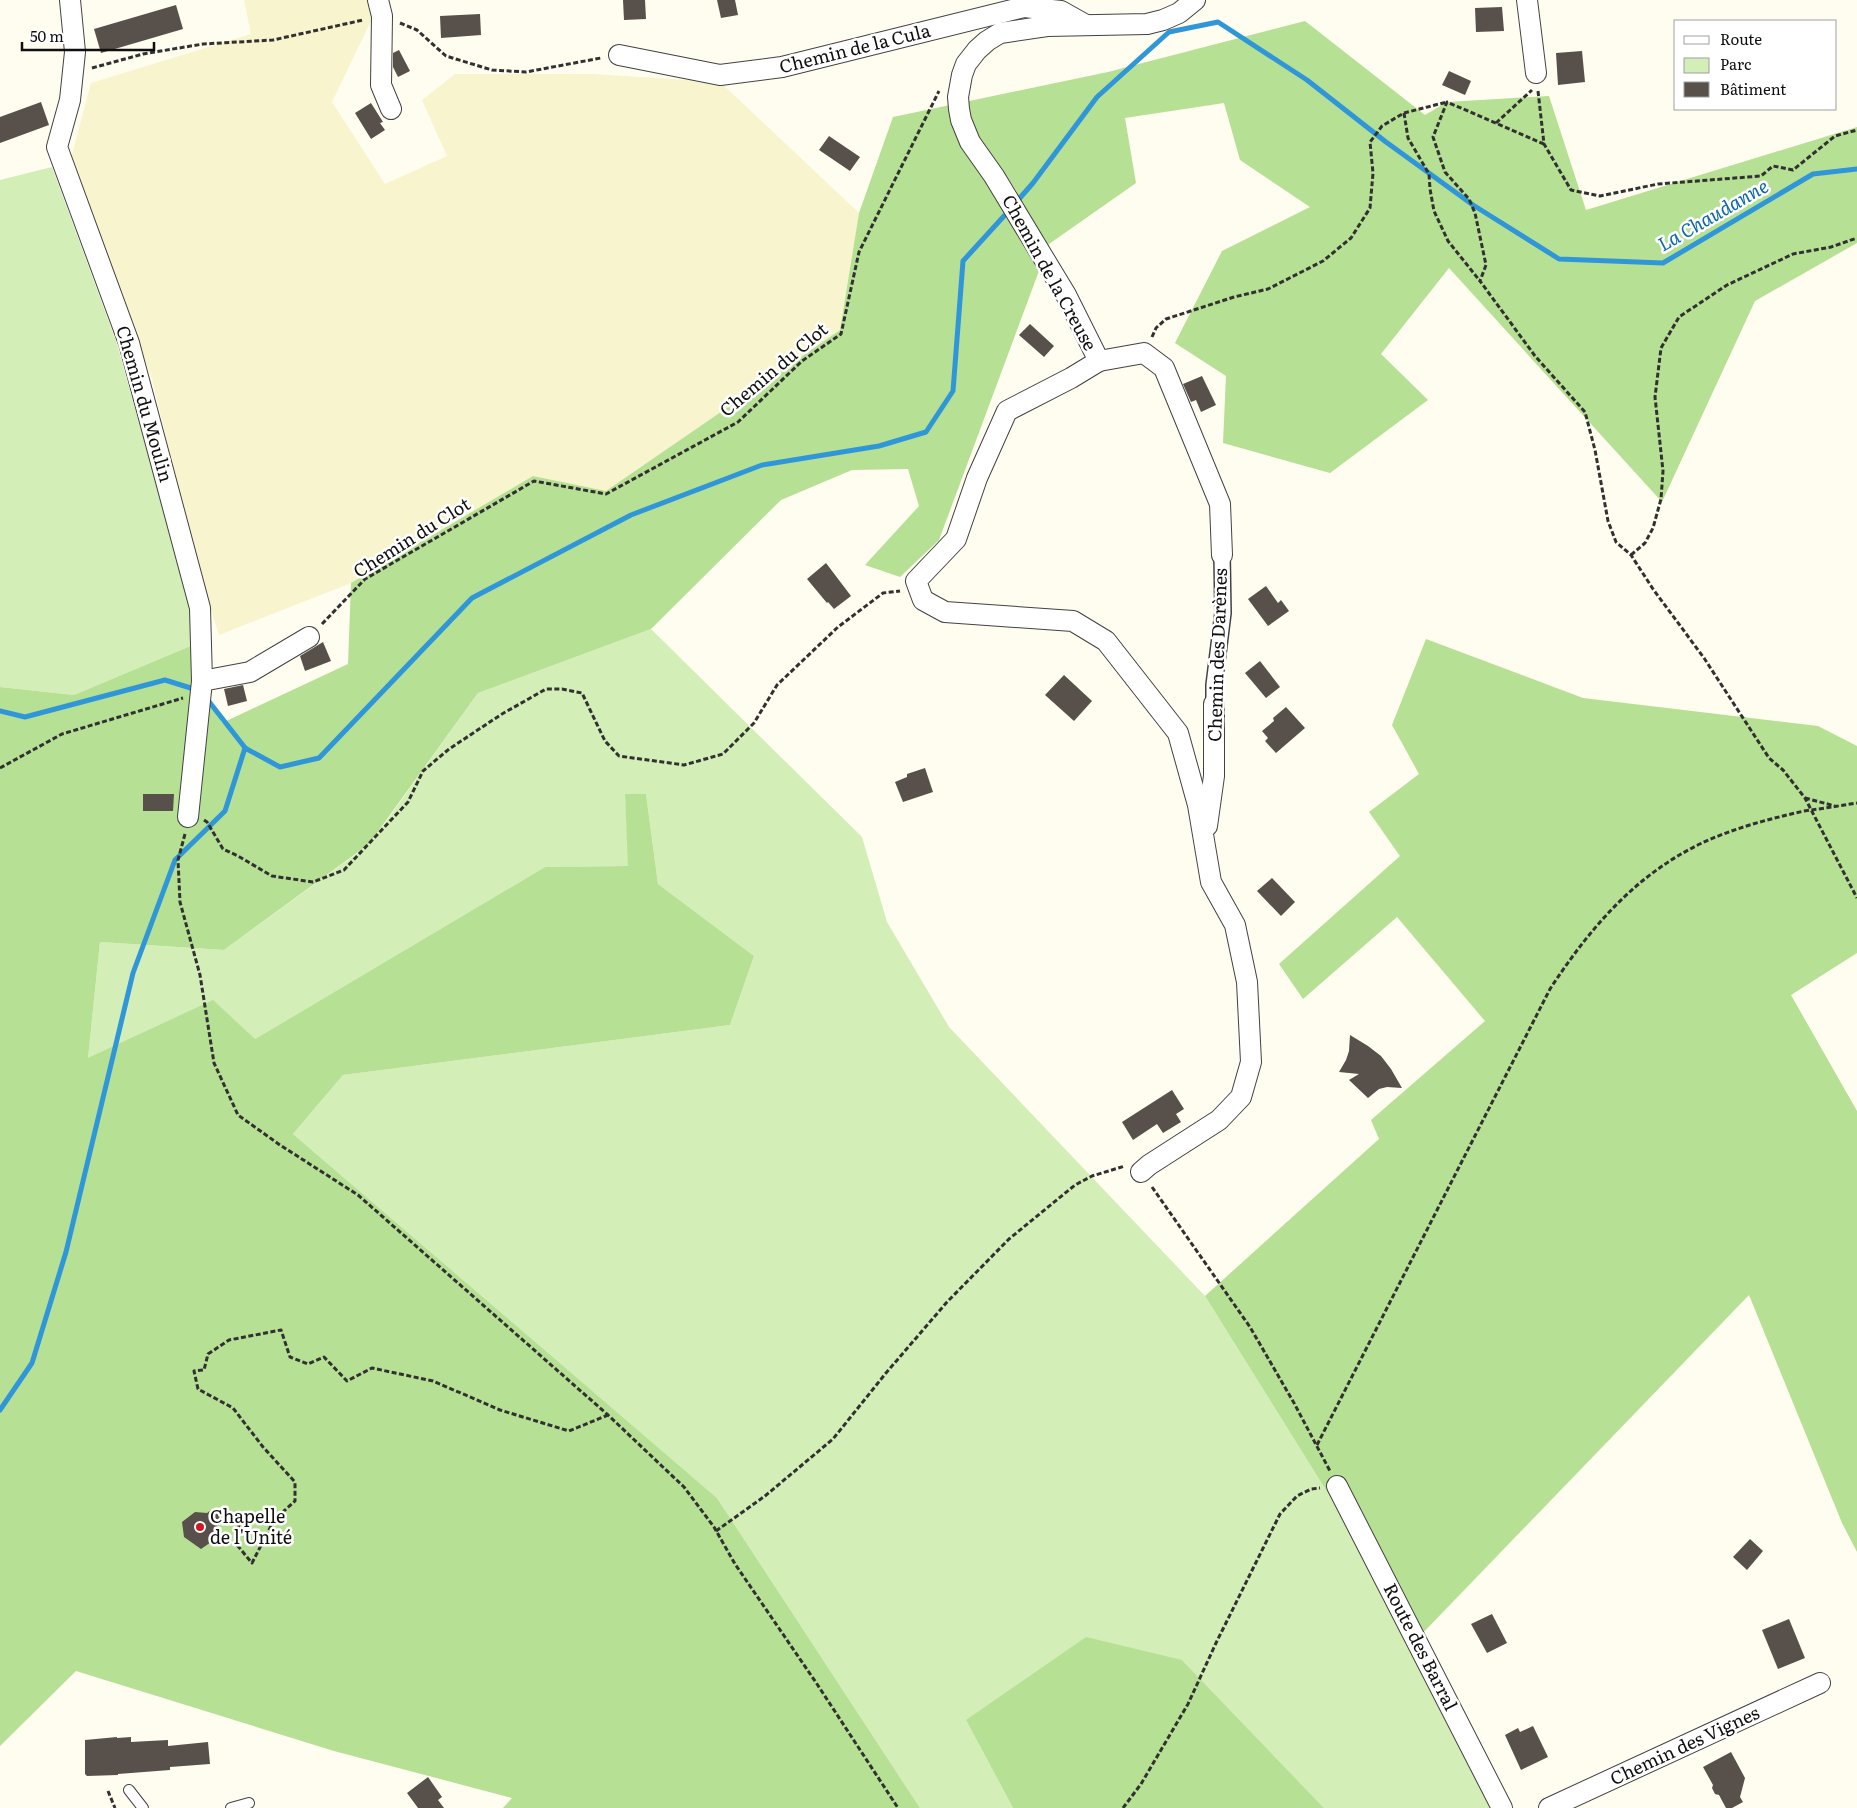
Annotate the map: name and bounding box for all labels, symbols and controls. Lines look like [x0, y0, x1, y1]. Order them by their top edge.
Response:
street label: Chemin de la Cula [776, 16, 933, 79]
scale bar [22, 20, 155, 52]
legend [1674, 20, 1837, 110]
text: 50 m [30, 24, 64, 47]
text: Route [1720, 27, 1762, 50]
text: Parc [1720, 52, 1752, 75]
text: Bâtiment [1720, 77, 1786, 100]
water label: La Chaudanne [1652, 171, 1773, 257]
street label: Chemin de la Creuse [996, 189, 1104, 355]
street label: Chemin du Clot [713, 315, 834, 422]
street label: Chemin du Moulin [110, 322, 181, 485]
street label: Chemin du Clot [347, 489, 476, 584]
street label: Chemin des Darènes [1200, 568, 1233, 742]
place label: Chapelle de l'Unité [210, 1502, 292, 1550]
marker: Chapelle de l'Unité [194, 1521, 206, 1533]
street label: Route des Barral [1378, 1578, 1465, 1715]
street label: Chemin des Vignes [1605, 1698, 1764, 1791]

